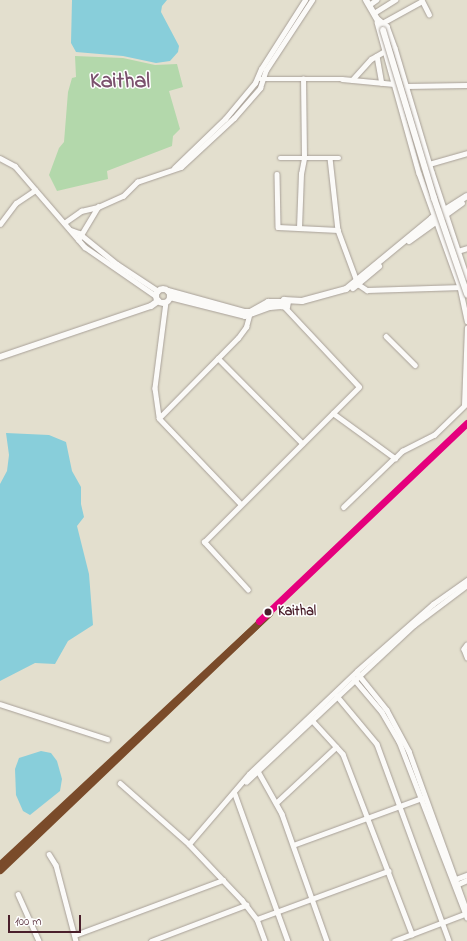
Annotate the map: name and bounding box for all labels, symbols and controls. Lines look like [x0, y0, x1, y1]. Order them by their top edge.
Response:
district label: Kaithal [90, 70, 150, 96]
place label: Kaithal [278, 604, 316, 620]
marker: Kaithal [261, 605, 275, 619]
scale bar [10, 907, 83, 933]
text: 100 m [15, 913, 42, 931]

